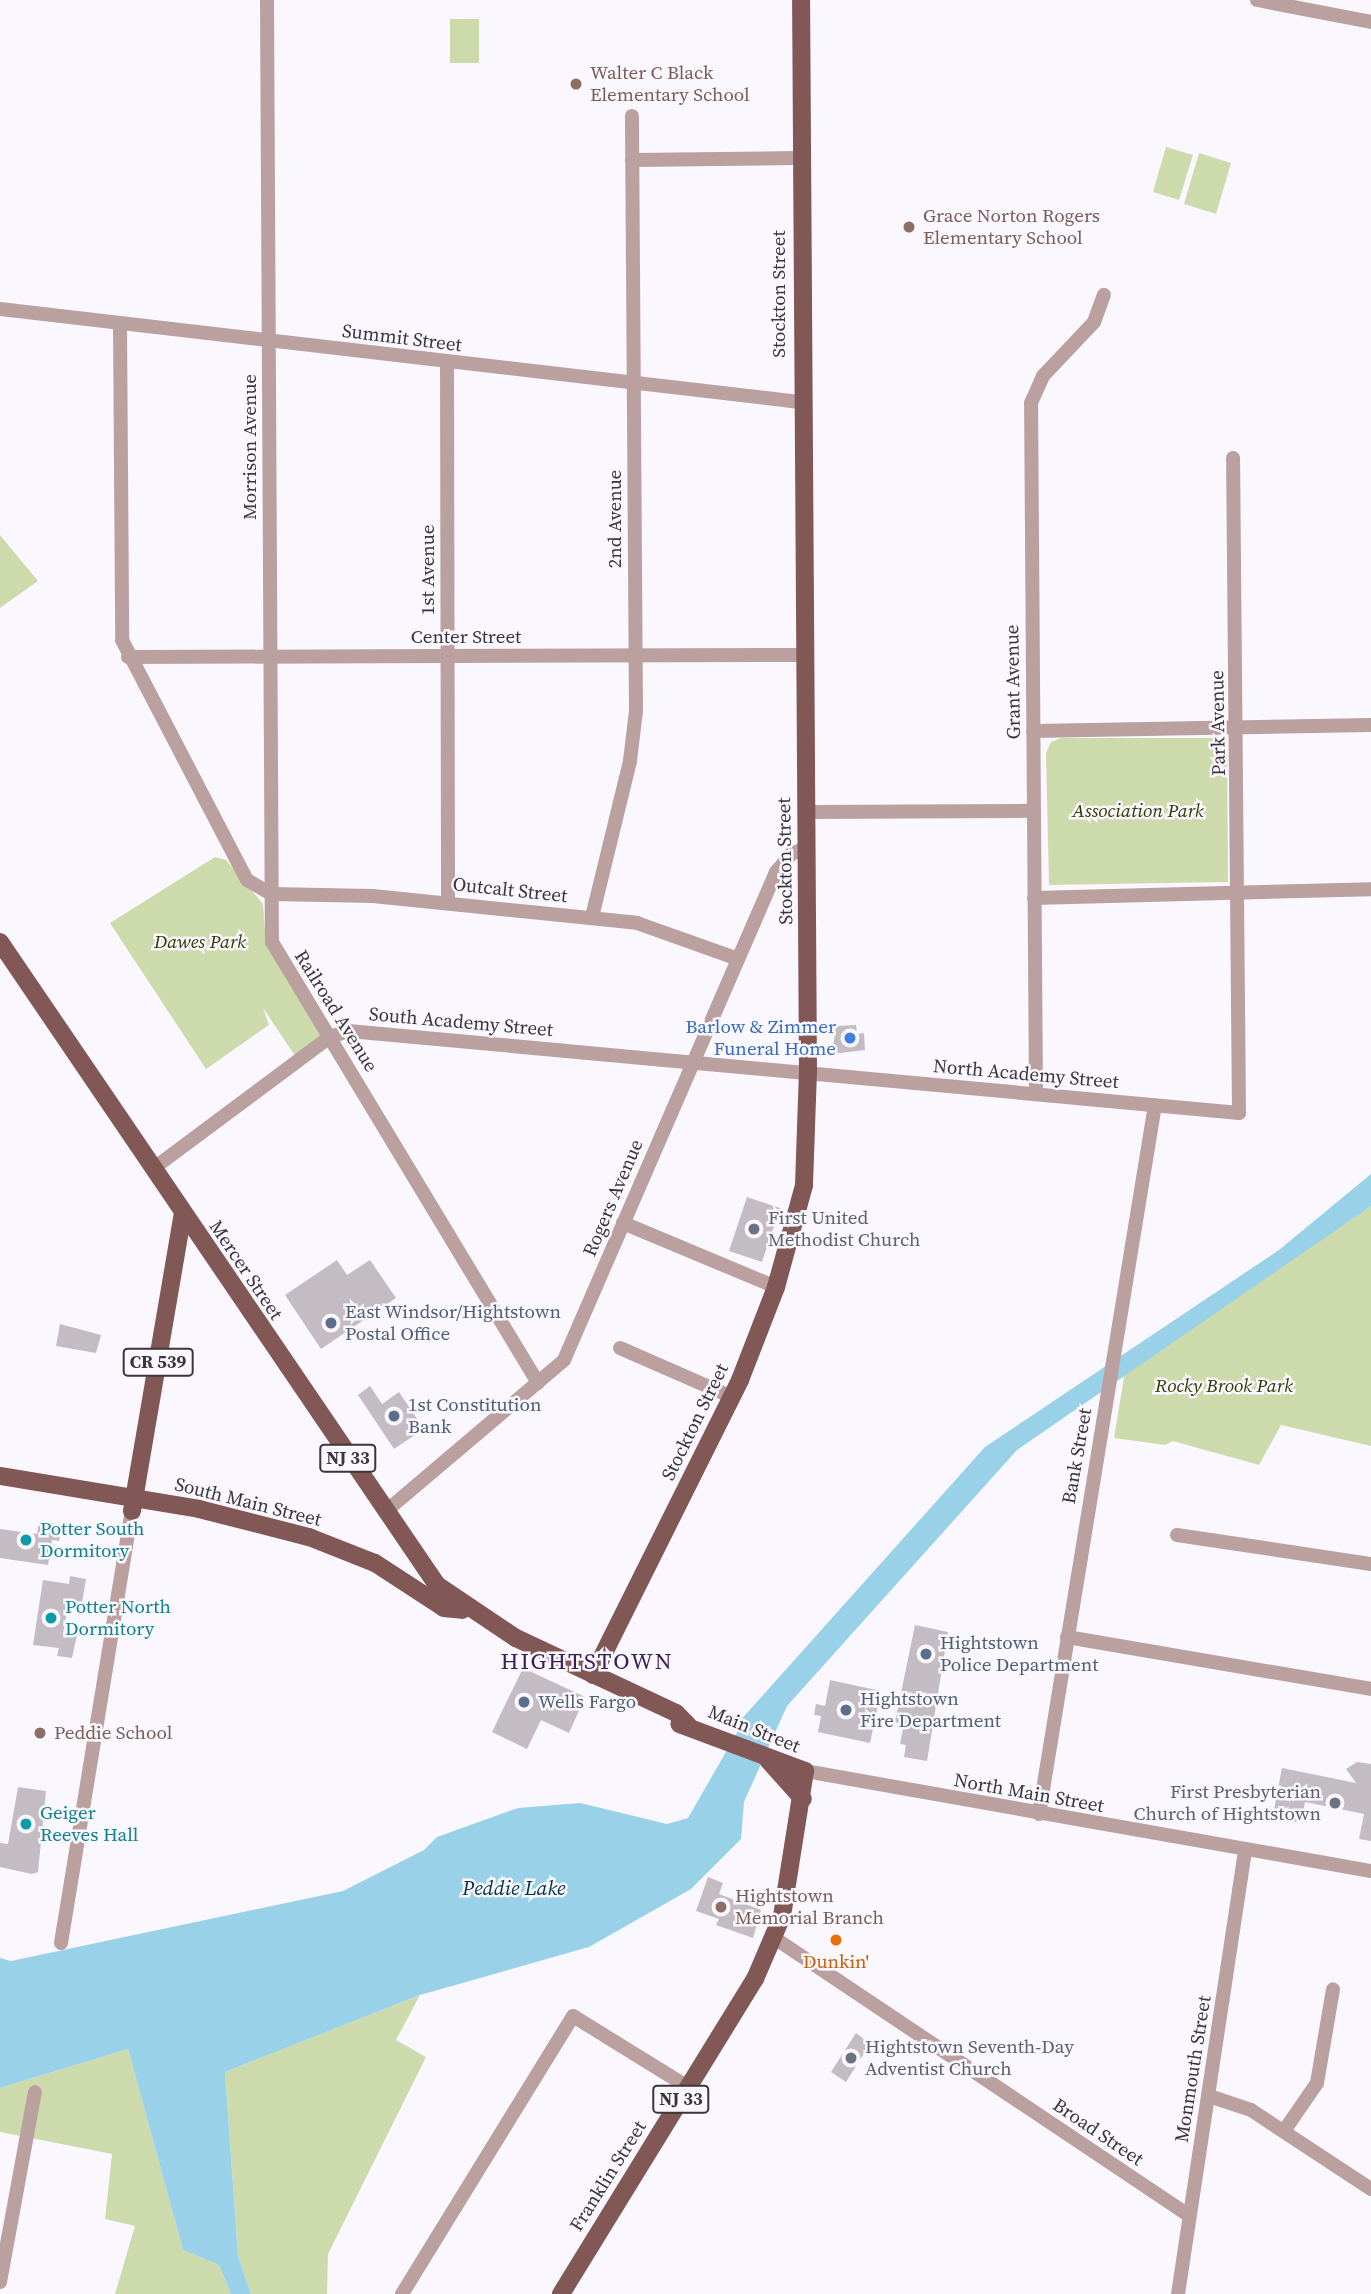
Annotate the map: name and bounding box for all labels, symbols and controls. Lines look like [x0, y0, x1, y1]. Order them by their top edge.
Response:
place label: Walter C Black Elementary School [590, 62, 750, 106]
marker: Walter C Black Elementary School [568, 76, 584, 92]
place label: Grace Norton Rogers Elementary School [923, 205, 1100, 249]
marker: Grace Norton Rogers Elementary School [901, 219, 917, 235]
street label: Stockton Street [768, 230, 790, 358]
street label: Summit Street [341, 319, 463, 357]
street label: Morrison Avenue [239, 374, 261, 520]
street label: 2nd Avenue [604, 470, 626, 568]
street label: 1st Avenue [417, 525, 439, 615]
street label: Grant Avenue [1001, 624, 1025, 740]
street label: Center Street [411, 626, 521, 648]
street label: Park Avenue [1206, 670, 1230, 776]
street label: Stockton Street [772, 797, 798, 925]
park label: Association Park [1072, 800, 1204, 822]
street label: Outcalt Street [452, 873, 568, 907]
park label: Dawes Park [154, 931, 246, 953]
street label: Railroad Avenue [290, 946, 382, 1076]
street label: South Academy Street [368, 1003, 554, 1041]
place label: Barlow & Zimmer Funeral Home [685, 1016, 836, 1060]
marker: Barlow & Zimmer Funeral Home [842, 1030, 858, 1046]
street label: North Academy Street [932, 1055, 1120, 1093]
street label: Rogers Avenue [578, 1136, 648, 1260]
place label: First United Methodist Church [768, 1207, 920, 1251]
street label: Mercer Street [204, 1216, 288, 1324]
marker: First United Methodist Church [746, 1221, 762, 1237]
place label: East Windsor/Hightstown Postal Office [345, 1301, 562, 1345]
marker: East Windsor/Hightstown Postal Office [323, 1315, 339, 1331]
road number: CR 539 [121, 1348, 195, 1377]
street label: Stockton Street [657, 1360, 733, 1484]
park label: Rocky Brook Park [1155, 1375, 1293, 1397]
place label: 1st Constitution Bank [408, 1394, 541, 1438]
street label: Bank Street [1057, 1406, 1097, 1506]
marker: 1st Constitution Bank [386, 1408, 402, 1424]
road number: NJ 33 [318, 1443, 378, 1472]
street label: South Main Street [172, 1473, 324, 1531]
place label: Potter South Dormitory [40, 1518, 144, 1562]
marker: Potter South Dormitory [18, 1532, 34, 1548]
place label: Potter North Dormitory [65, 1596, 171, 1640]
marker: Potter North Dormitory [43, 1610, 59, 1626]
place label: Hightstown Police Department [940, 1632, 1098, 1676]
marker: Hightstown Police Department [918, 1646, 934, 1662]
district label: HIGHTSTOWN [502, 1647, 672, 1675]
place label: Hightstown Fire Department [860, 1688, 1001, 1732]
place label: Wells Fargo [538, 1691, 636, 1713]
marker: Wells Fargo [516, 1694, 532, 1710]
street label: Main Street [705, 1700, 803, 1758]
marker: Hightstown Fire Department [838, 1702, 854, 1718]
place label: Peddie School [54, 1722, 172, 1744]
marker: Peddie School [32, 1725, 48, 1741]
street label: North Main Street [952, 1769, 1106, 1817]
place label: First Presbyterian Church of Hightstown [1134, 1781, 1321, 1825]
marker: First Presbyterian Church of Hightstown [1327, 1795, 1343, 1811]
place label: Geiger Reeves Hall [40, 1802, 139, 1846]
marker: Geiger Reeves Hall [18, 1816, 34, 1832]
water label: Peddie Lake [462, 1875, 566, 1901]
place label: Hightstown Memorial Branch [735, 1885, 884, 1929]
marker: Hightstown Memorial Branch [713, 1899, 729, 1915]
marker: Dunkin' [828, 1932, 844, 1948]
place label: Dunkin' [803, 1951, 869, 1973]
street label: Monmouth Street [1170, 1994, 1216, 2144]
place label: Hightstown Seventh-Day Adventist Church [865, 2036, 1074, 2080]
marker: Hightstown Seventh-Day Adventist Church [843, 2050, 859, 2066]
road number: NJ 33 [651, 2084, 711, 2113]
street label: Broad Street [1048, 2093, 1148, 2171]
street label: Franklin Street [565, 2116, 651, 2236]

